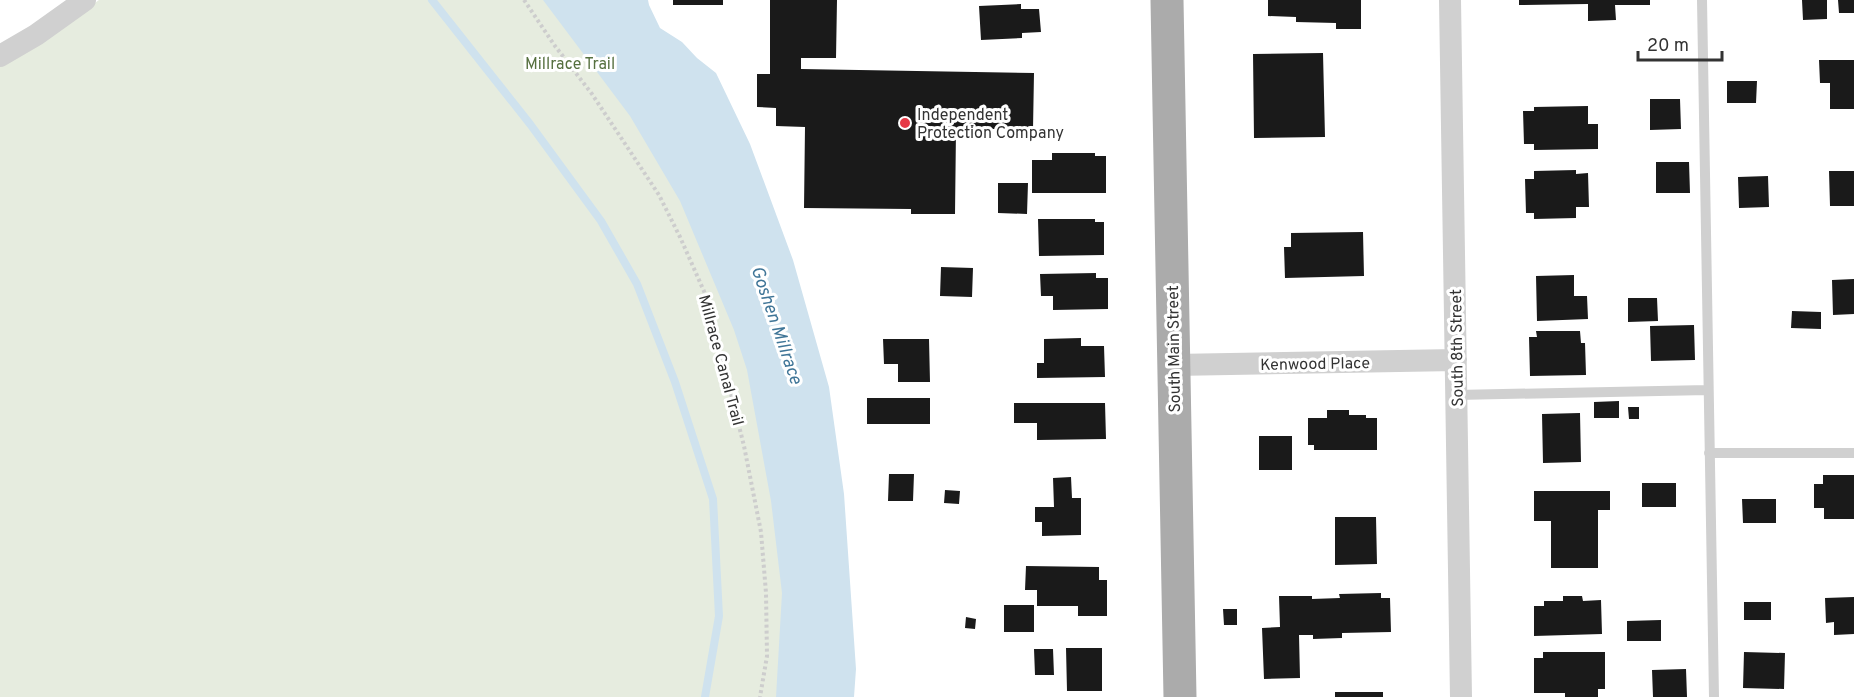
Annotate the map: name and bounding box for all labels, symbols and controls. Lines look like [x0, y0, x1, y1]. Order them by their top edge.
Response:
scale bar [1638, 24, 1722, 62]
text: 20 m [1647, 35, 1689, 58]
park label: Millrace Trail [525, 55, 615, 75]
place label: Independent Protection Company [917, 106, 1064, 144]
marker: Independent Protection Company [898, 116, 912, 130]
water label: Goshen Millrace [745, 263, 807, 388]
street label: South Main Street [1164, 285, 1186, 413]
street label: South 8th Street [1447, 289, 1469, 407]
street label: Millrace Canal Trail [693, 293, 747, 428]
street label: Kenwood Place [1260, 354, 1370, 376]

